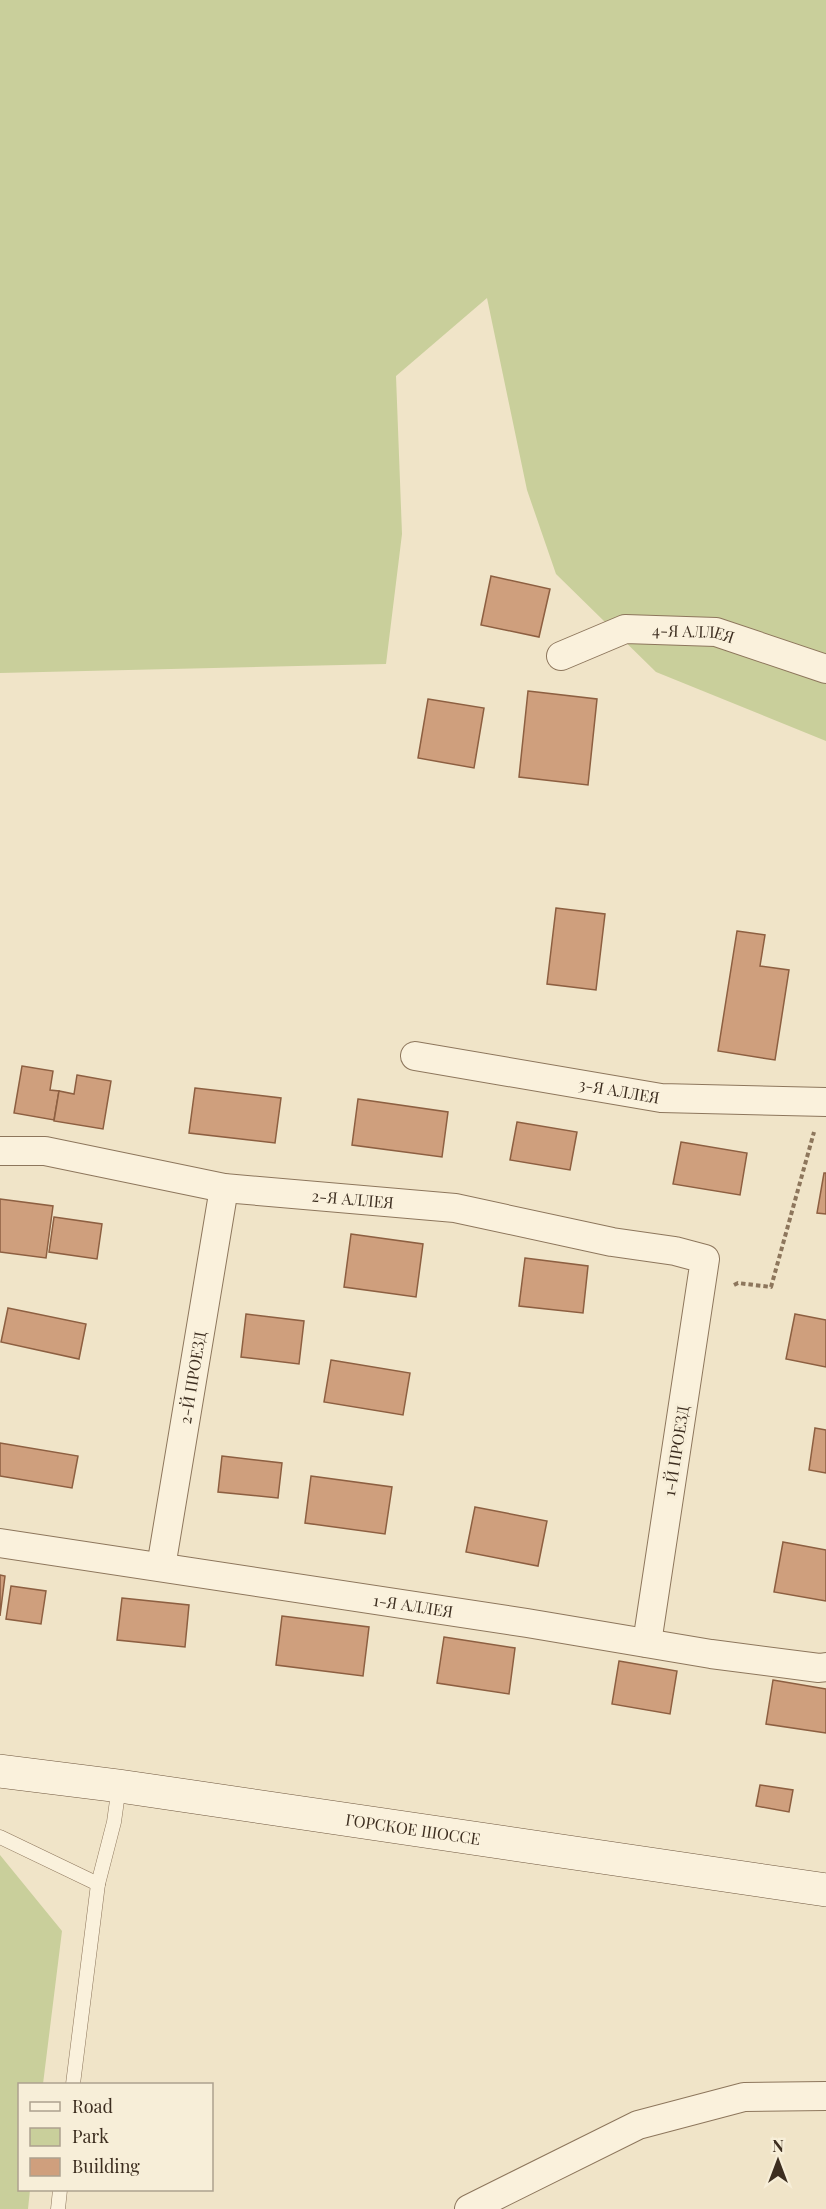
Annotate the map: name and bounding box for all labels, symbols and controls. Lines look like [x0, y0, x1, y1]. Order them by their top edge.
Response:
street label: 4-Я АЛЛЕЯ [652, 619, 737, 647]
street label: 3-Я АЛЛЕЯ [577, 1073, 661, 1108]
street label: 2-Я АЛЛЕЯ [311, 1185, 395, 1213]
street label: 2-Й ПРОЕЗД [174, 1330, 210, 1425]
street label: 1-Й ПРОЕЗД [658, 1404, 693, 1498]
street label: 1-Я АЛЛЕЯ [372, 1589, 455, 1622]
street label: ГОРСКОЕ ШОССЕ [344, 1808, 482, 1849]
legend [18, 2083, 213, 2191]
text: Road [72, 2094, 113, 2118]
text: Park [72, 2124, 109, 2148]
north arrow [748, 2131, 808, 2191]
text: N [772, 2135, 784, 2156]
text: Building [72, 2154, 140, 2178]

